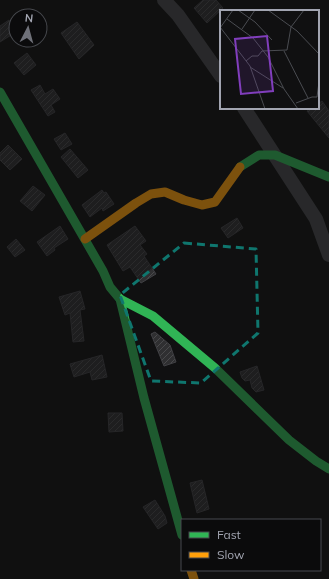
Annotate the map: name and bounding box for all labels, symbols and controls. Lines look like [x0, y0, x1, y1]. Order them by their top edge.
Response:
north arrow [8, 8, 48, 48]
inset map [220, 10, 319, 109]
text: N [24, 11, 34, 25]
legend [181, 519, 321, 571]
text: Fast [217, 527, 241, 542]
text: Slow [217, 547, 245, 562]

